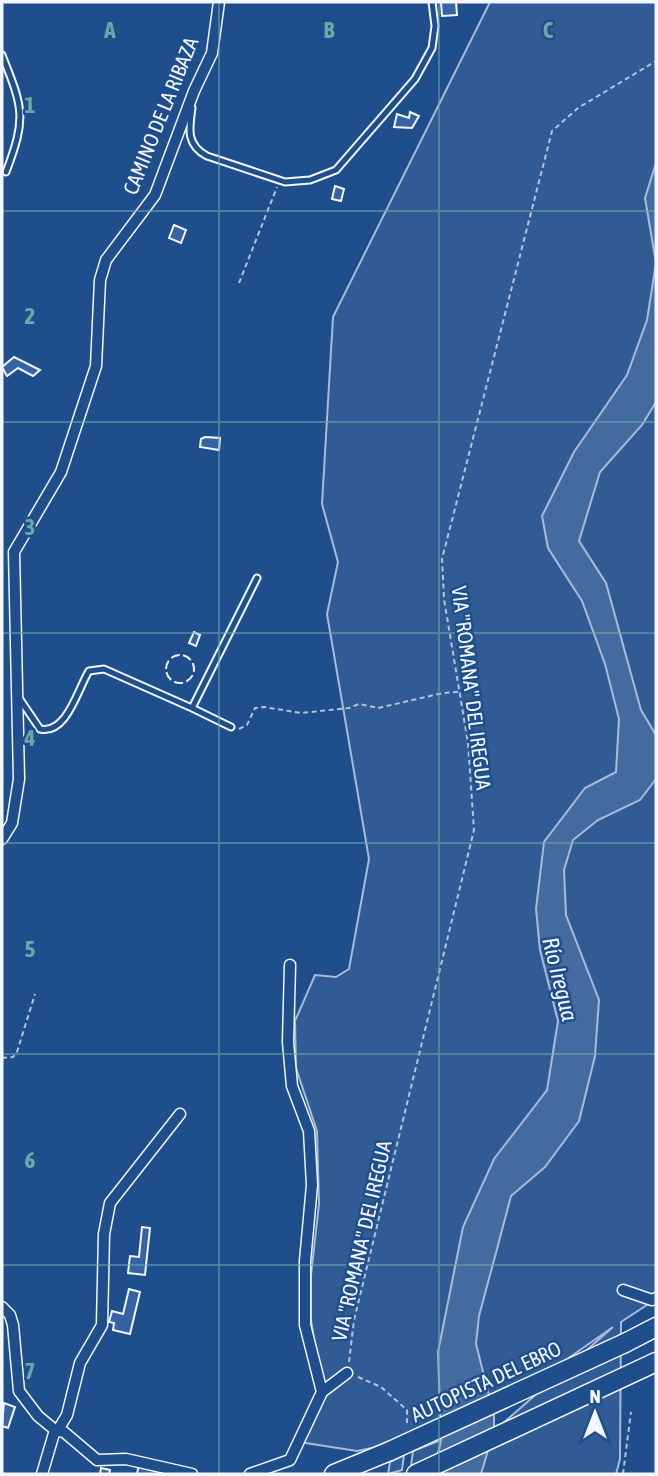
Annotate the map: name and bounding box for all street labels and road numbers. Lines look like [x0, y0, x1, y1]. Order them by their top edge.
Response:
street label: CAMINO DE LA RIBAZA [118, 33, 203, 198]
street label: VIA "ROMANA" DEL IREGUA [448, 585, 496, 792]
street label: VIA "ROMANA" DEL IREGUA [326, 1137, 396, 1343]
street label: AUTOPISTA DEL EBRO [407, 1336, 564, 1426]

